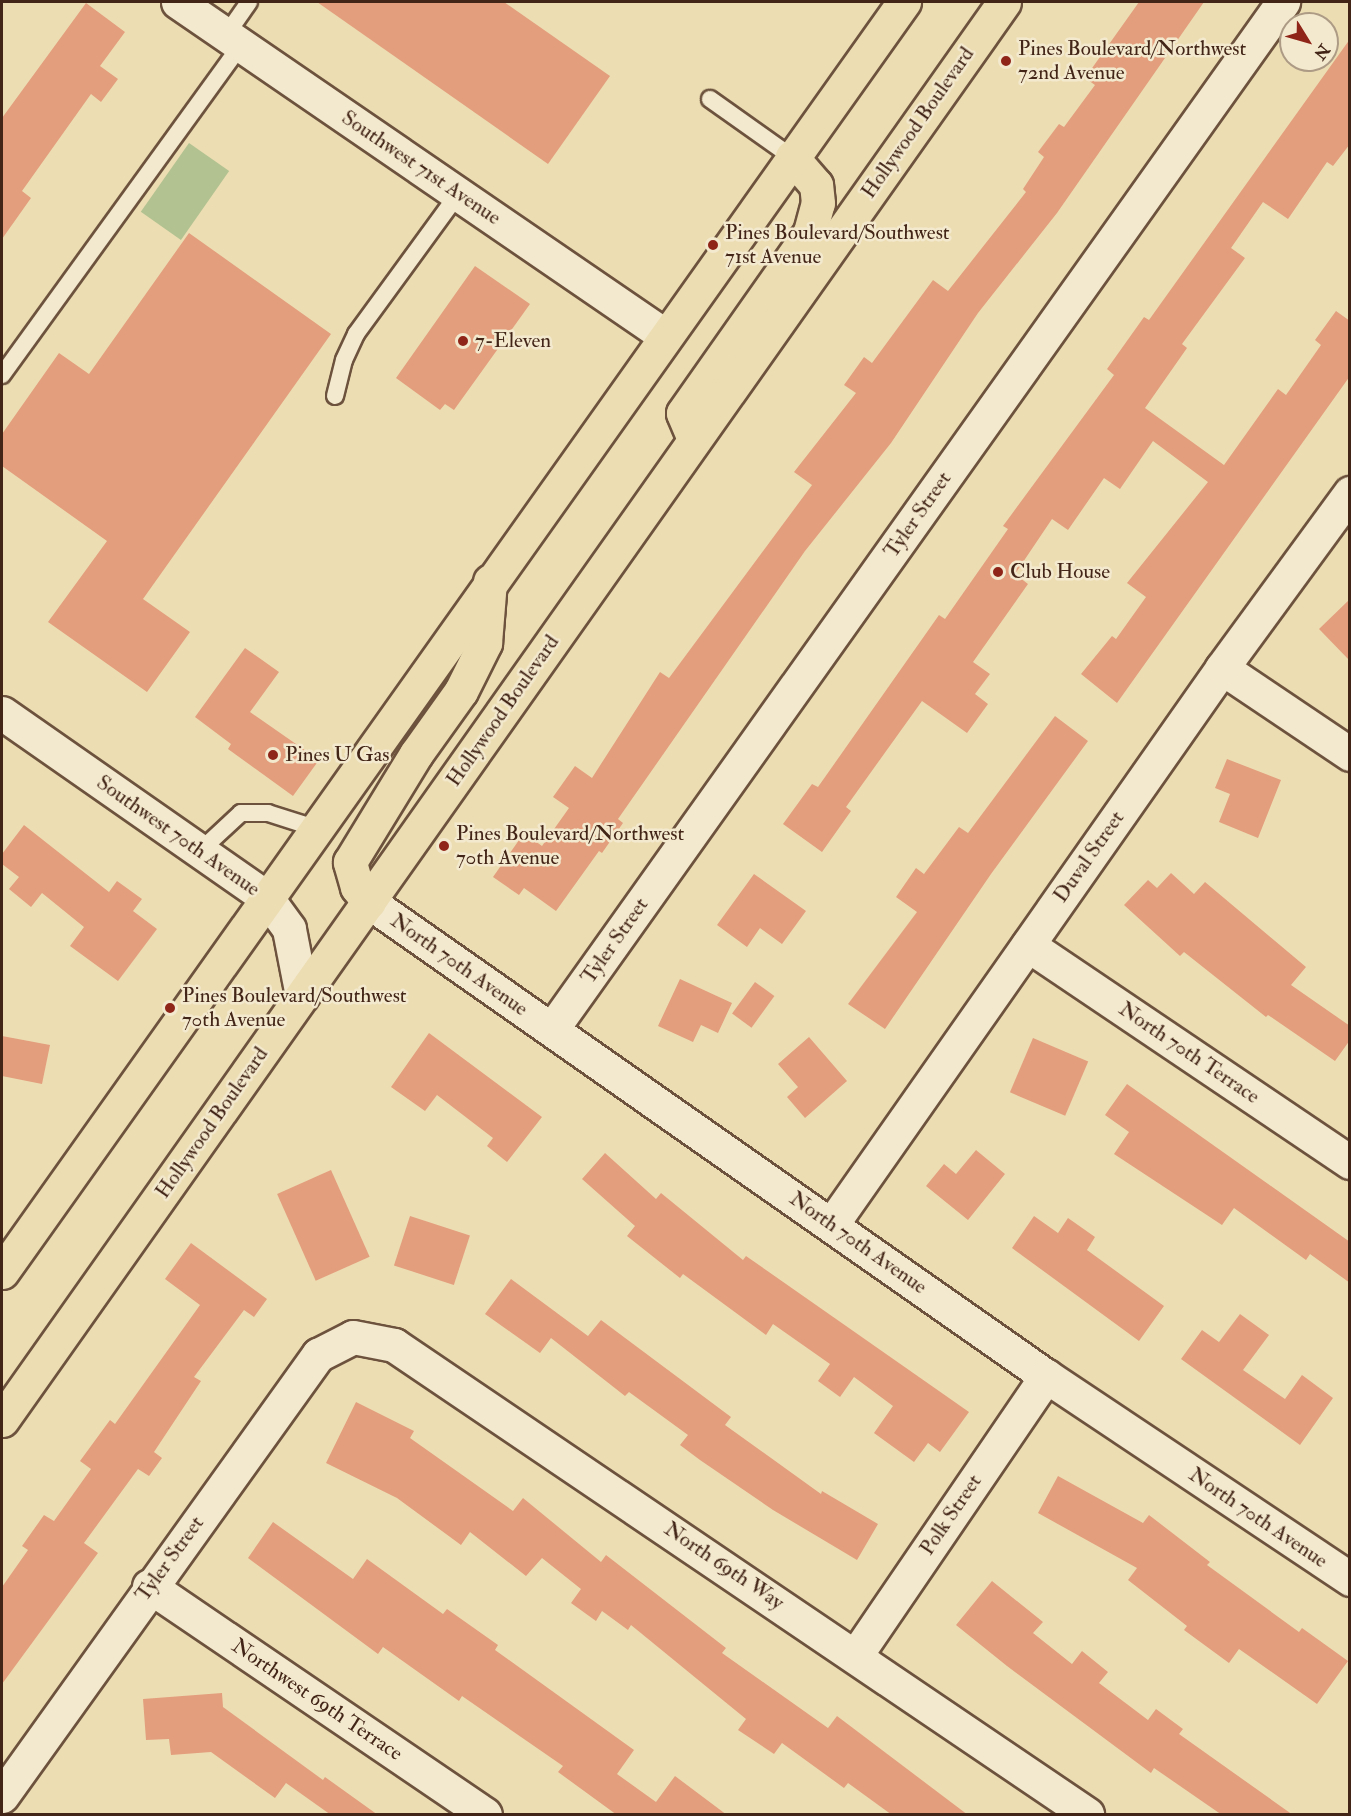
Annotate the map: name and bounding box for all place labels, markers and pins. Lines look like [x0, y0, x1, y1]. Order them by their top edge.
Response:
place label: Pines Boulevard/Northwest 72nd Avenue [1018, 36, 1246, 86]
marker: Pines Boulevard/Northwest 72nd Avenue [999, 54, 1013, 68]
place label: Pines Boulevard/Southwest 71st Avenue [725, 220, 950, 270]
marker: Pines Boulevard/Southwest 71st Avenue [706, 238, 720, 252]
place label: 7-Eleven [475, 328, 551, 354]
marker: 7-Eleven [456, 334, 470, 348]
place label: Club House [1010, 559, 1110, 585]
marker: Club House [991, 565, 1005, 579]
place label: Pines U Gas [285, 742, 389, 768]
marker: Pines U Gas [266, 748, 280, 762]
place label: Pines Boulevard/Northwest 70th Avenue [456, 821, 684, 871]
marker: Pines Boulevard/Northwest 70th Avenue [437, 839, 451, 853]
place label: Pines Boulevard/Southwest 70th Avenue [182, 983, 407, 1033]
marker: Pines Boulevard/Southwest 70th Avenue [163, 1001, 177, 1015]

